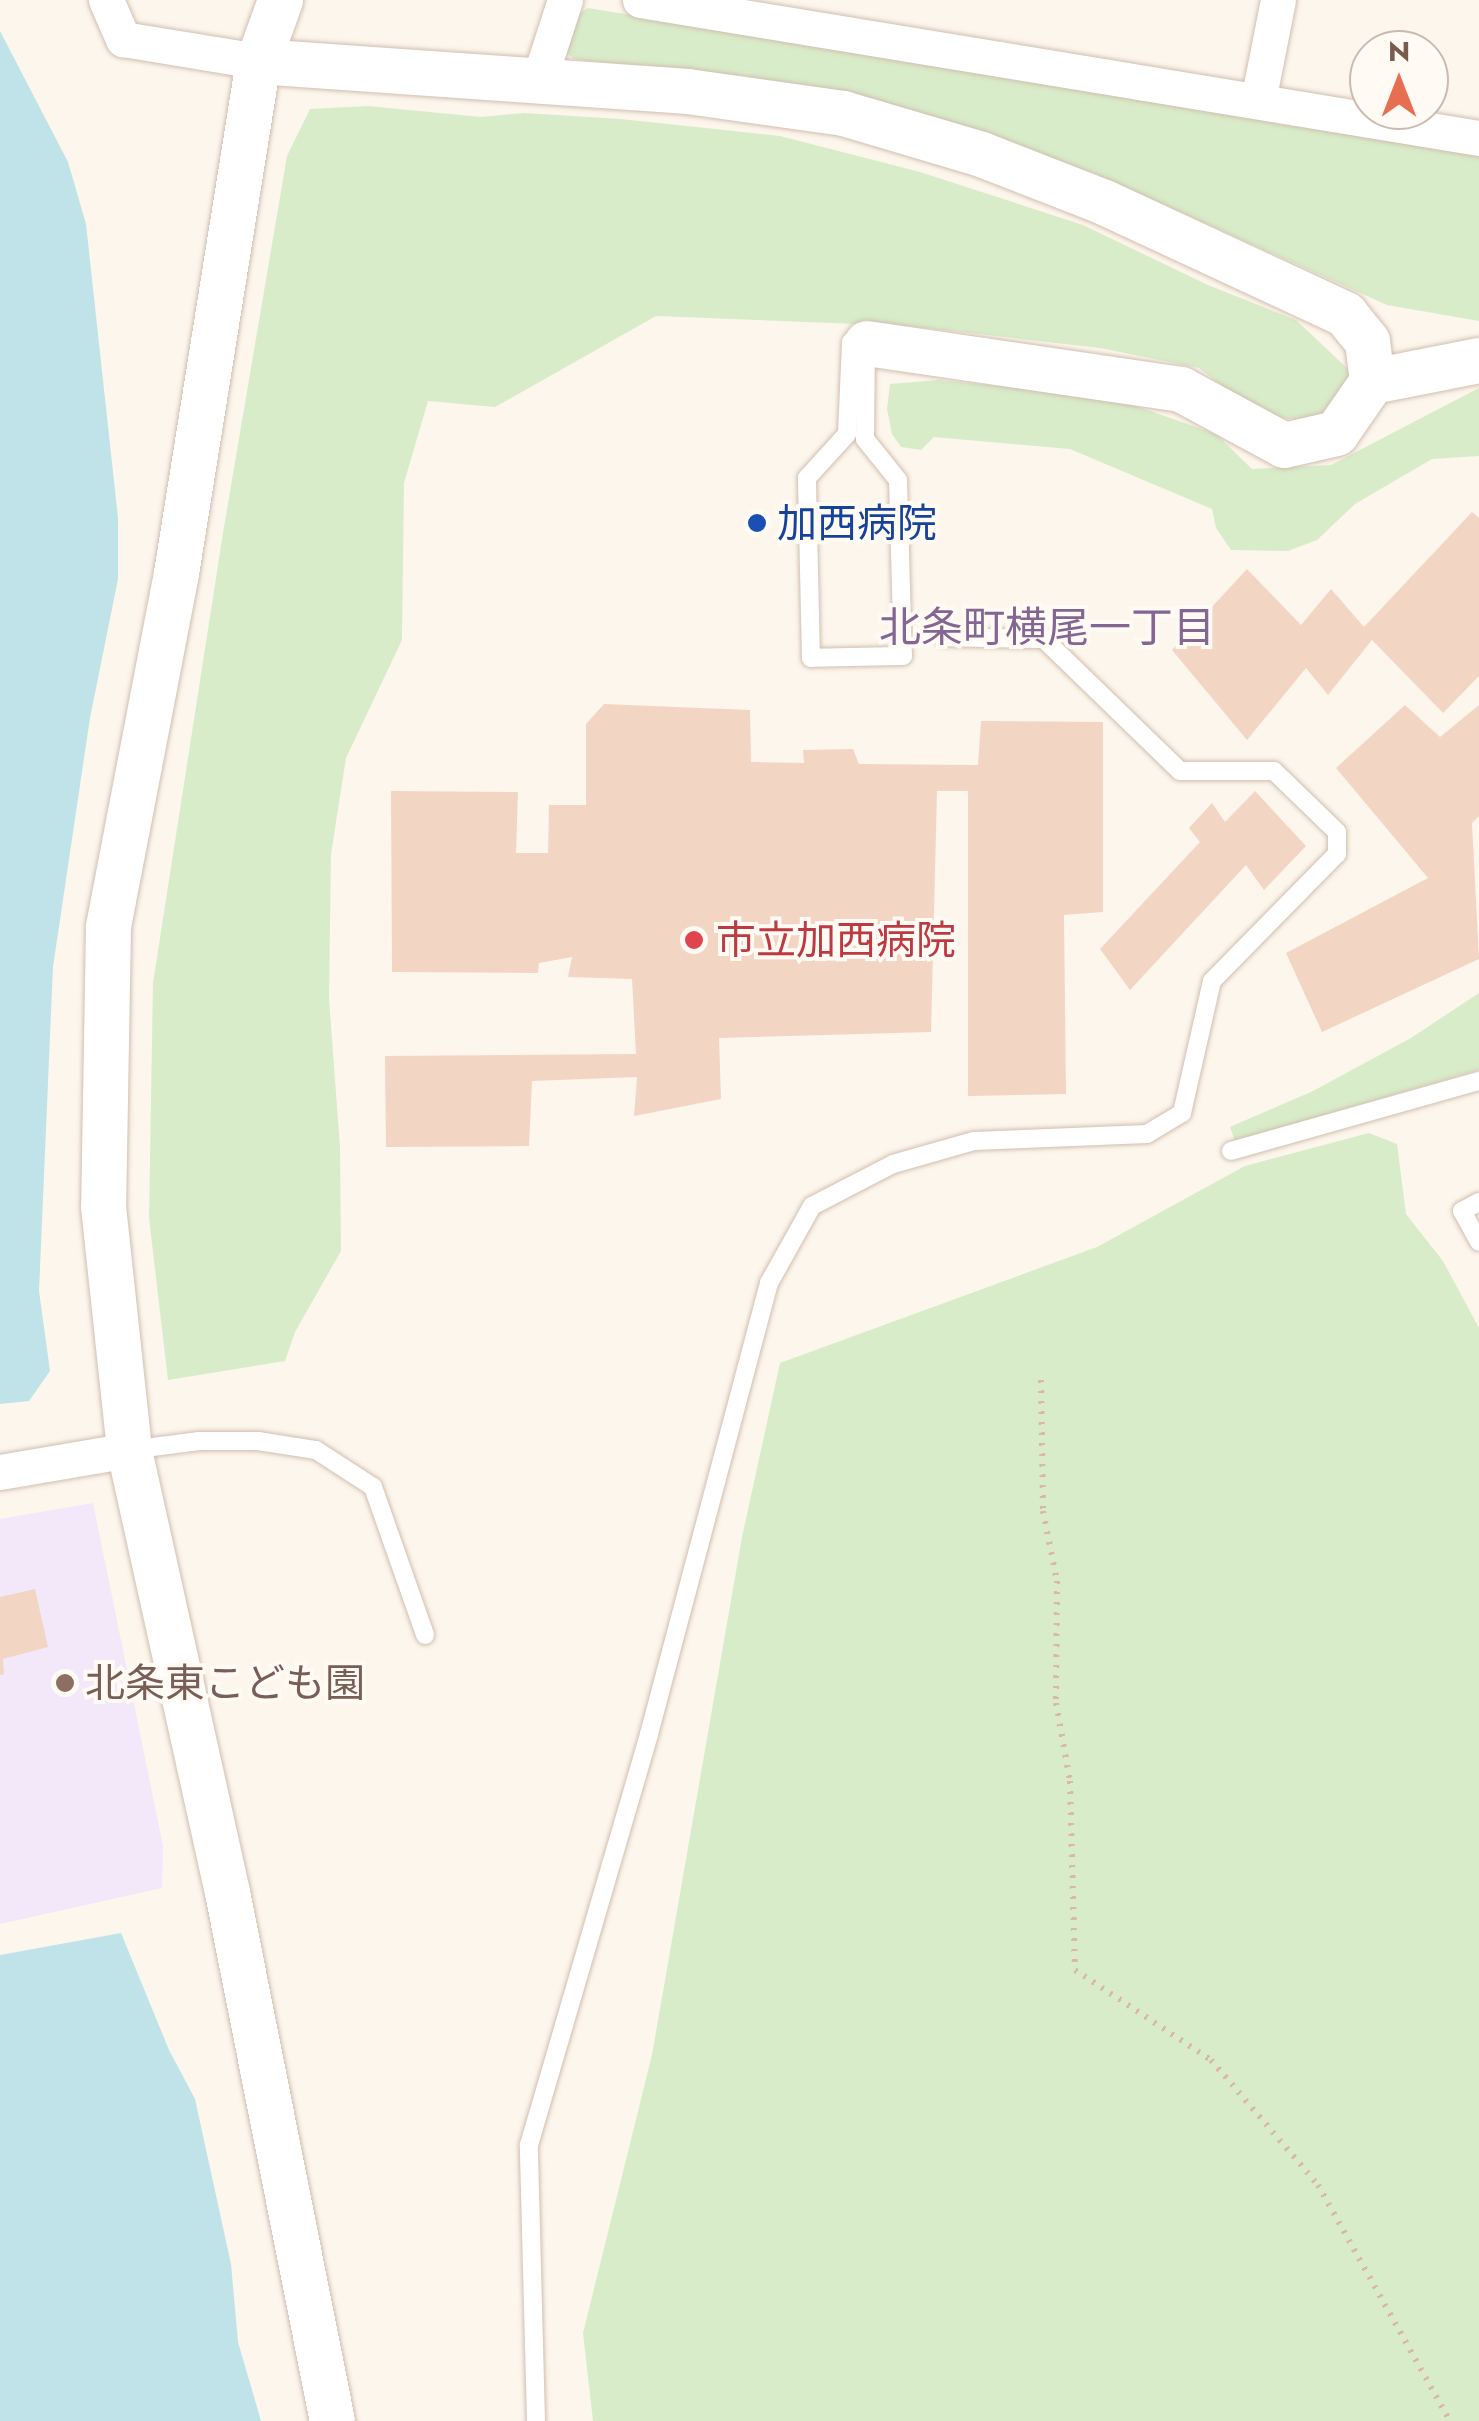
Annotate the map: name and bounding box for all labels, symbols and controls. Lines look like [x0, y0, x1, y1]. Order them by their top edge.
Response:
north arrow [1349, 30, 1449, 130]
text: N [1388, 31, 1410, 72]
place label: 加西病院 [777, 499, 937, 547]
marker: 加西病院 [746, 512, 768, 534]
district label: 北条町横尾一丁目 [879, 603, 1215, 653]
place label: 市立加西病院 [716, 916, 956, 964]
marker: 市立加西病院 [681, 927, 707, 953]
place label: 北条東こども園 [85, 1659, 365, 1707]
marker: 北条東こども園 [54, 1672, 76, 1694]

